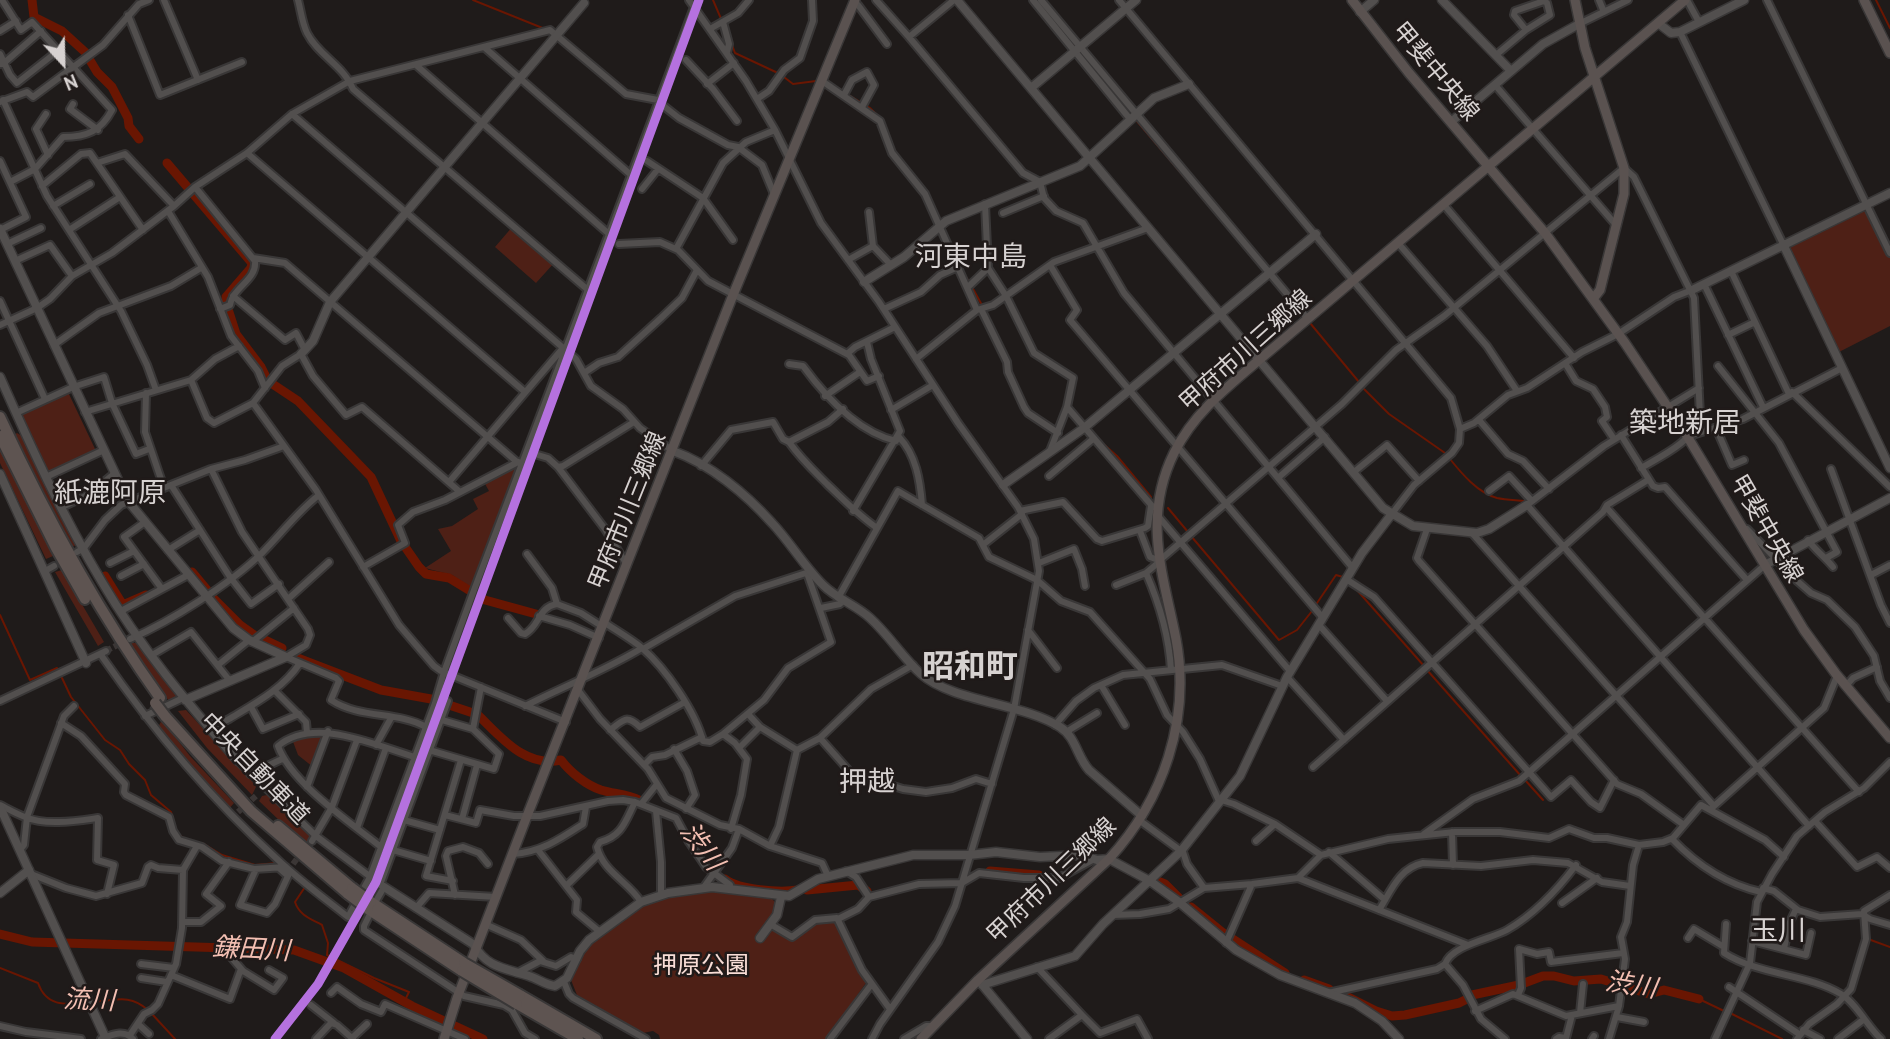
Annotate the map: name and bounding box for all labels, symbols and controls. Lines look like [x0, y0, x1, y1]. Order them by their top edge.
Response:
street label: 甲斐中央線 [1385, 17, 1485, 127]
north arrow [28, 28, 98, 98]
text: N [61, 69, 81, 96]
district label: 河東中島 [915, 241, 1027, 275]
street label: 甲府市川三郷線 [1174, 284, 1318, 418]
district label: 築地新居 [1629, 407, 1741, 441]
street label: 甲府市川三郷線 [583, 428, 673, 594]
street label: 甲斐中央線 [1724, 470, 1808, 588]
district label: 紙漉阿原 [54, 477, 166, 511]
district label: 昭和町 [922, 649, 1018, 687]
street label: 中央自動車道 [194, 707, 314, 831]
district label: 押越 [839, 766, 895, 800]
street label: 甲府市川三郷線 [982, 812, 1122, 950]
water label: 渋川 [673, 817, 729, 877]
district label: 玉川 [1750, 915, 1806, 949]
water label: 鎌田川 [211, 932, 291, 968]
park label: 押原公園 [653, 952, 749, 980]
water label: 渋川 [1603, 967, 1659, 1005]
water label: 流川 [62, 985, 116, 1017]

